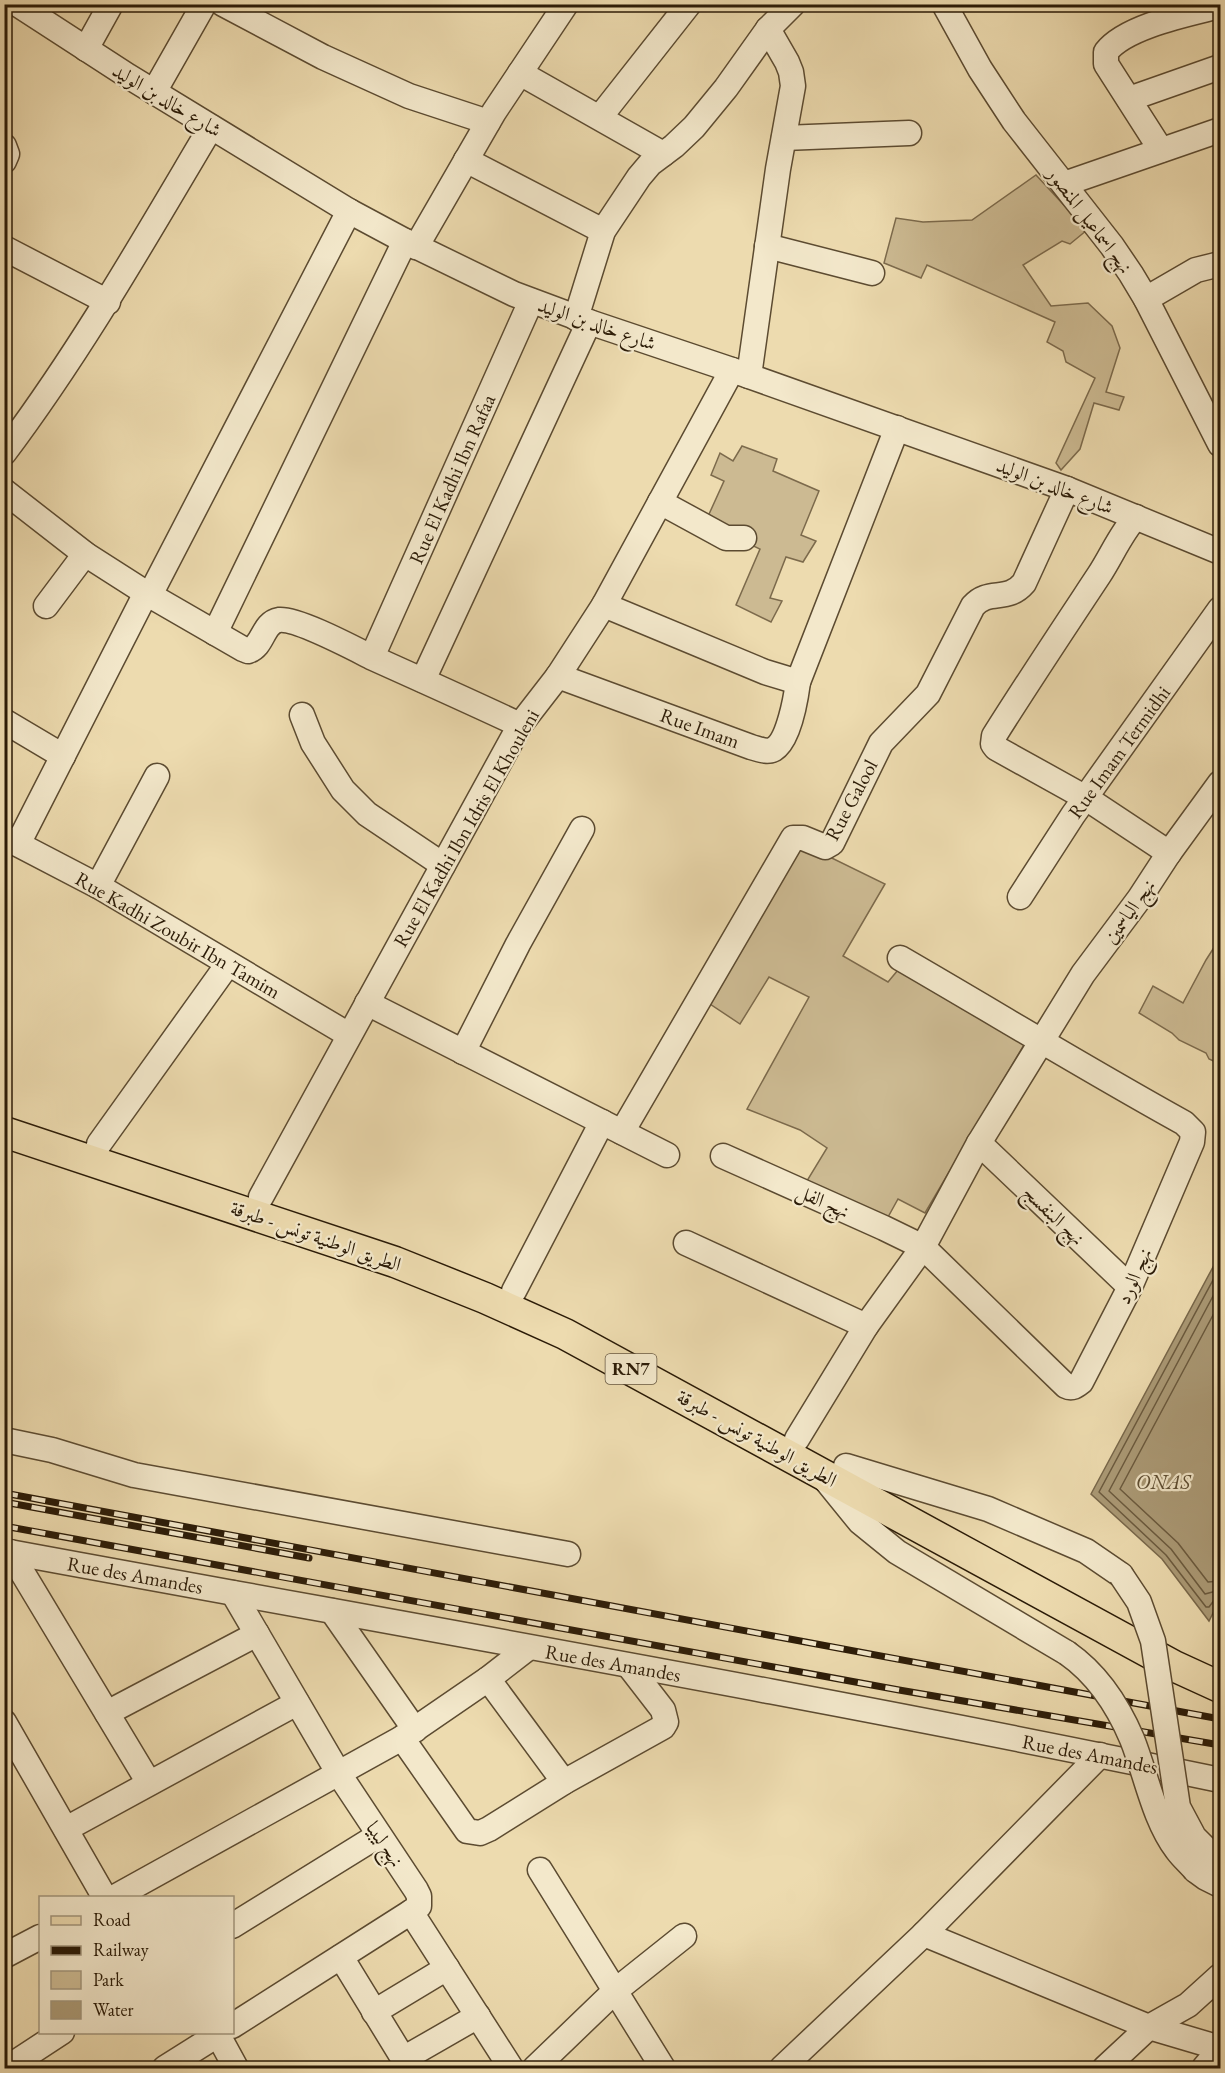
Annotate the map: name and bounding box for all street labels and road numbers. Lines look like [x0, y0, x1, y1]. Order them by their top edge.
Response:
street label: شارع خالد بن الوليد [105, 57, 227, 147]
street label: نهج اسماعيل المنصور [1036, 160, 1139, 282]
street label: شارع خالد بن الوليد [533, 292, 660, 361]
street label: Rue El Kadhi Ibn Rafaa [403, 390, 501, 568]
street label: شارع خالد بن الوليد [991, 452, 1117, 525]
street label: Rue Imam Termidhi [1062, 680, 1176, 824]
street label: Rue Imam [657, 702, 744, 754]
street label: Rue El Kadhi Ibn Idris El Khouleni [387, 704, 545, 952]
street label: Rue Galool [819, 755, 883, 845]
street label: Rue Kadhi Zoubir Ibn Tamim [71, 866, 286, 1005]
street label: نهج الياسمين [1097, 873, 1165, 951]
street label: نهج الفل [790, 1178, 854, 1229]
street label: نهج البنفسج [1014, 1179, 1091, 1255]
street label: الطريق الوطنية تونس - طبرقة [227, 1195, 405, 1278]
street label: نهج الورد [1110, 1244, 1162, 1310]
road number: RN7 [606, 1354, 656, 1384]
street label: الطريق الوطنية تونس - طبرقة [672, 1383, 842, 1494]
street label: Rue des Amandes [65, 1550, 205, 1600]
street label: Rue des Amandes [543, 1638, 683, 1688]
street label: Rue des Amandes [1020, 1728, 1160, 1780]
street label: نهج ليبيا [356, 1816, 410, 1875]

